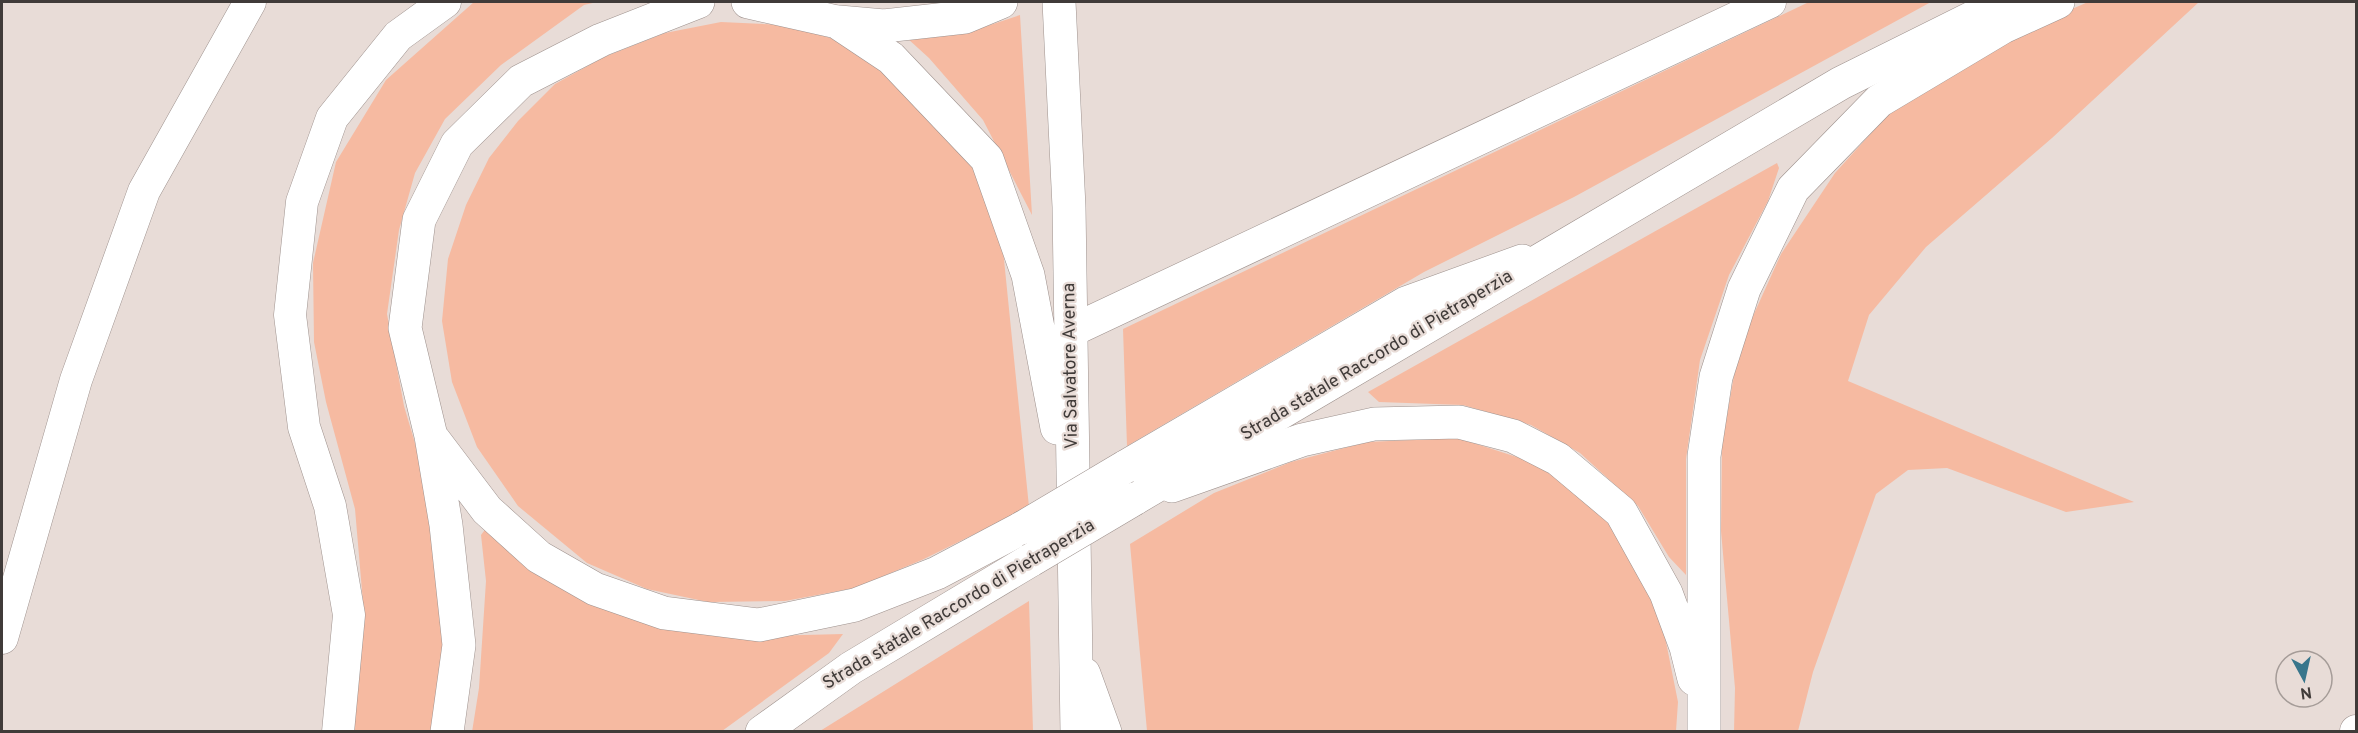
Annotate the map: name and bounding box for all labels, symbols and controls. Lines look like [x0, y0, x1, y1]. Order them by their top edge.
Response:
street label: Strada statale Raccordo di Pietraperzia [1237, 265, 1517, 447]
street label: Via Salvatore Averna [1058, 283, 1084, 449]
street label: Strada statale Raccordo di Pietraperzia [819, 514, 1099, 696]
north arrow [2274, 649, 2334, 709]
text: N [2299, 681, 2313, 703]

